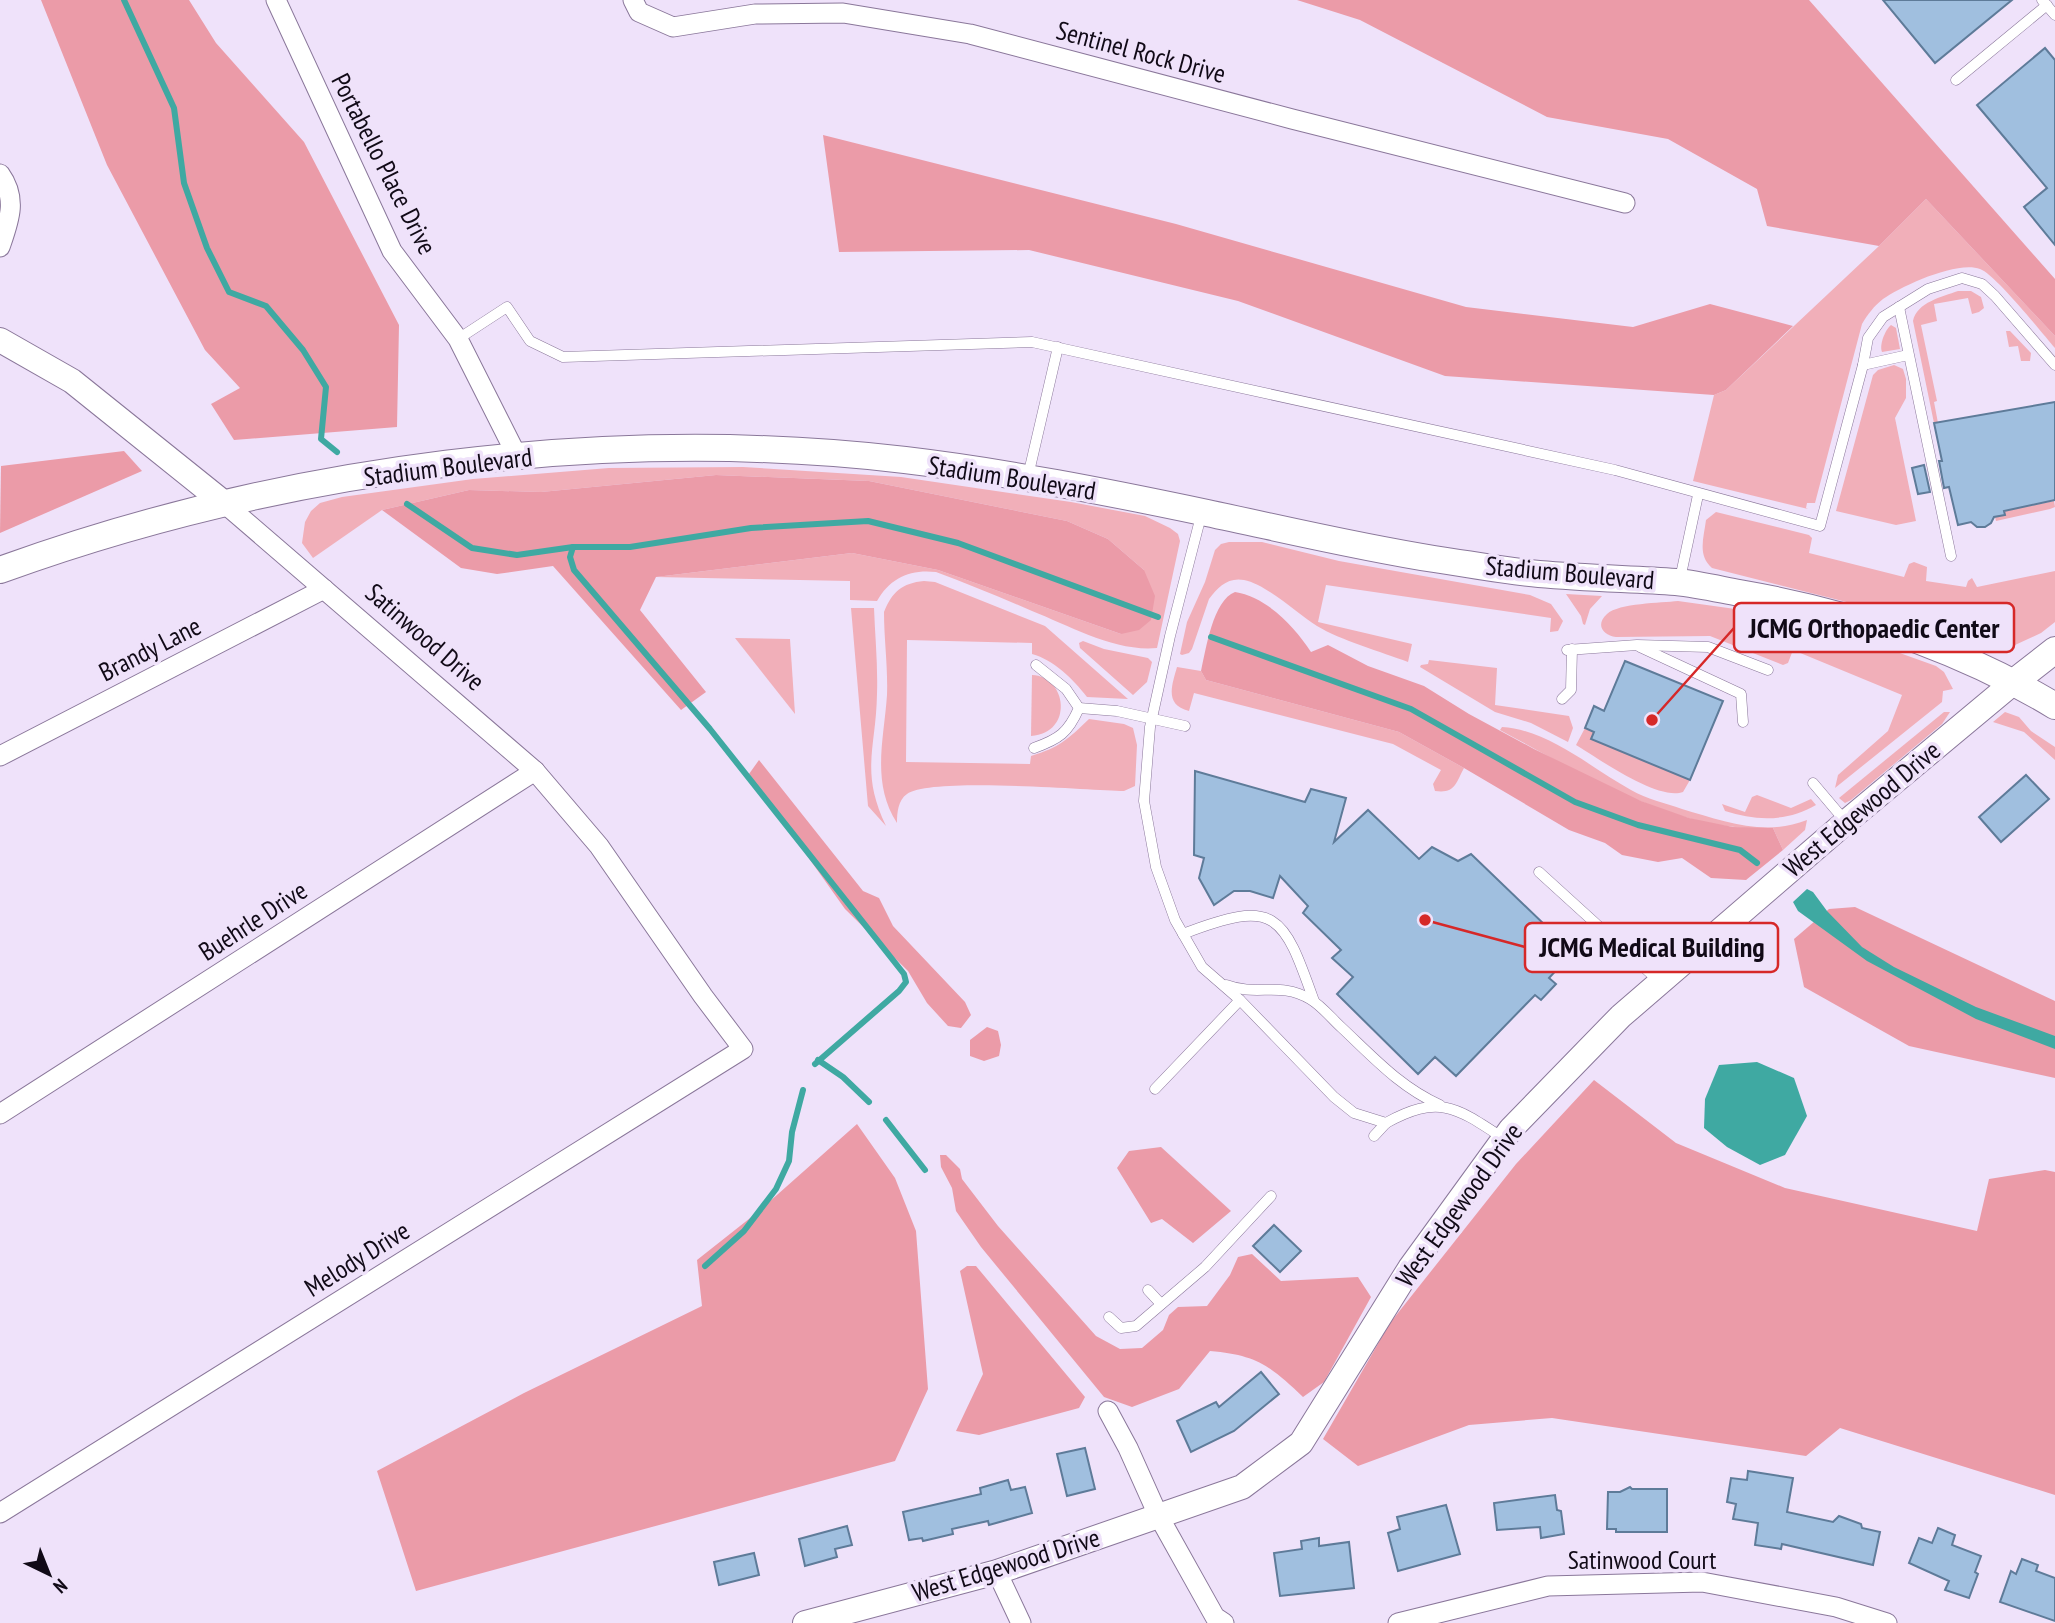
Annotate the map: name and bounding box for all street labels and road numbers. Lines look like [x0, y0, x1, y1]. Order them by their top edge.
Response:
street label: Sentinel Rock Drive [1053, 13, 1229, 90]
street label: Portabello Place Drive [325, 68, 444, 260]
street label: Stadium Boulevard [362, 440, 534, 493]
street label: Stadium Boulevard [926, 448, 1098, 507]
street label: Stadium Boulevard [1484, 549, 1656, 596]
street label: Satinwood Drive [359, 576, 492, 697]
street label: Brandy Lane [93, 609, 206, 688]
street label: West Edgewood Drive [1777, 733, 1947, 884]
street label: Buehrle Drive [192, 873, 313, 968]
street label: West Edgewood Drive [1388, 1116, 1529, 1293]
street label: Melody Drive [298, 1213, 415, 1304]
street label: West Edgewood Drive [908, 1520, 1104, 1609]
street label: Satinwood Court [1568, 1543, 1716, 1576]

